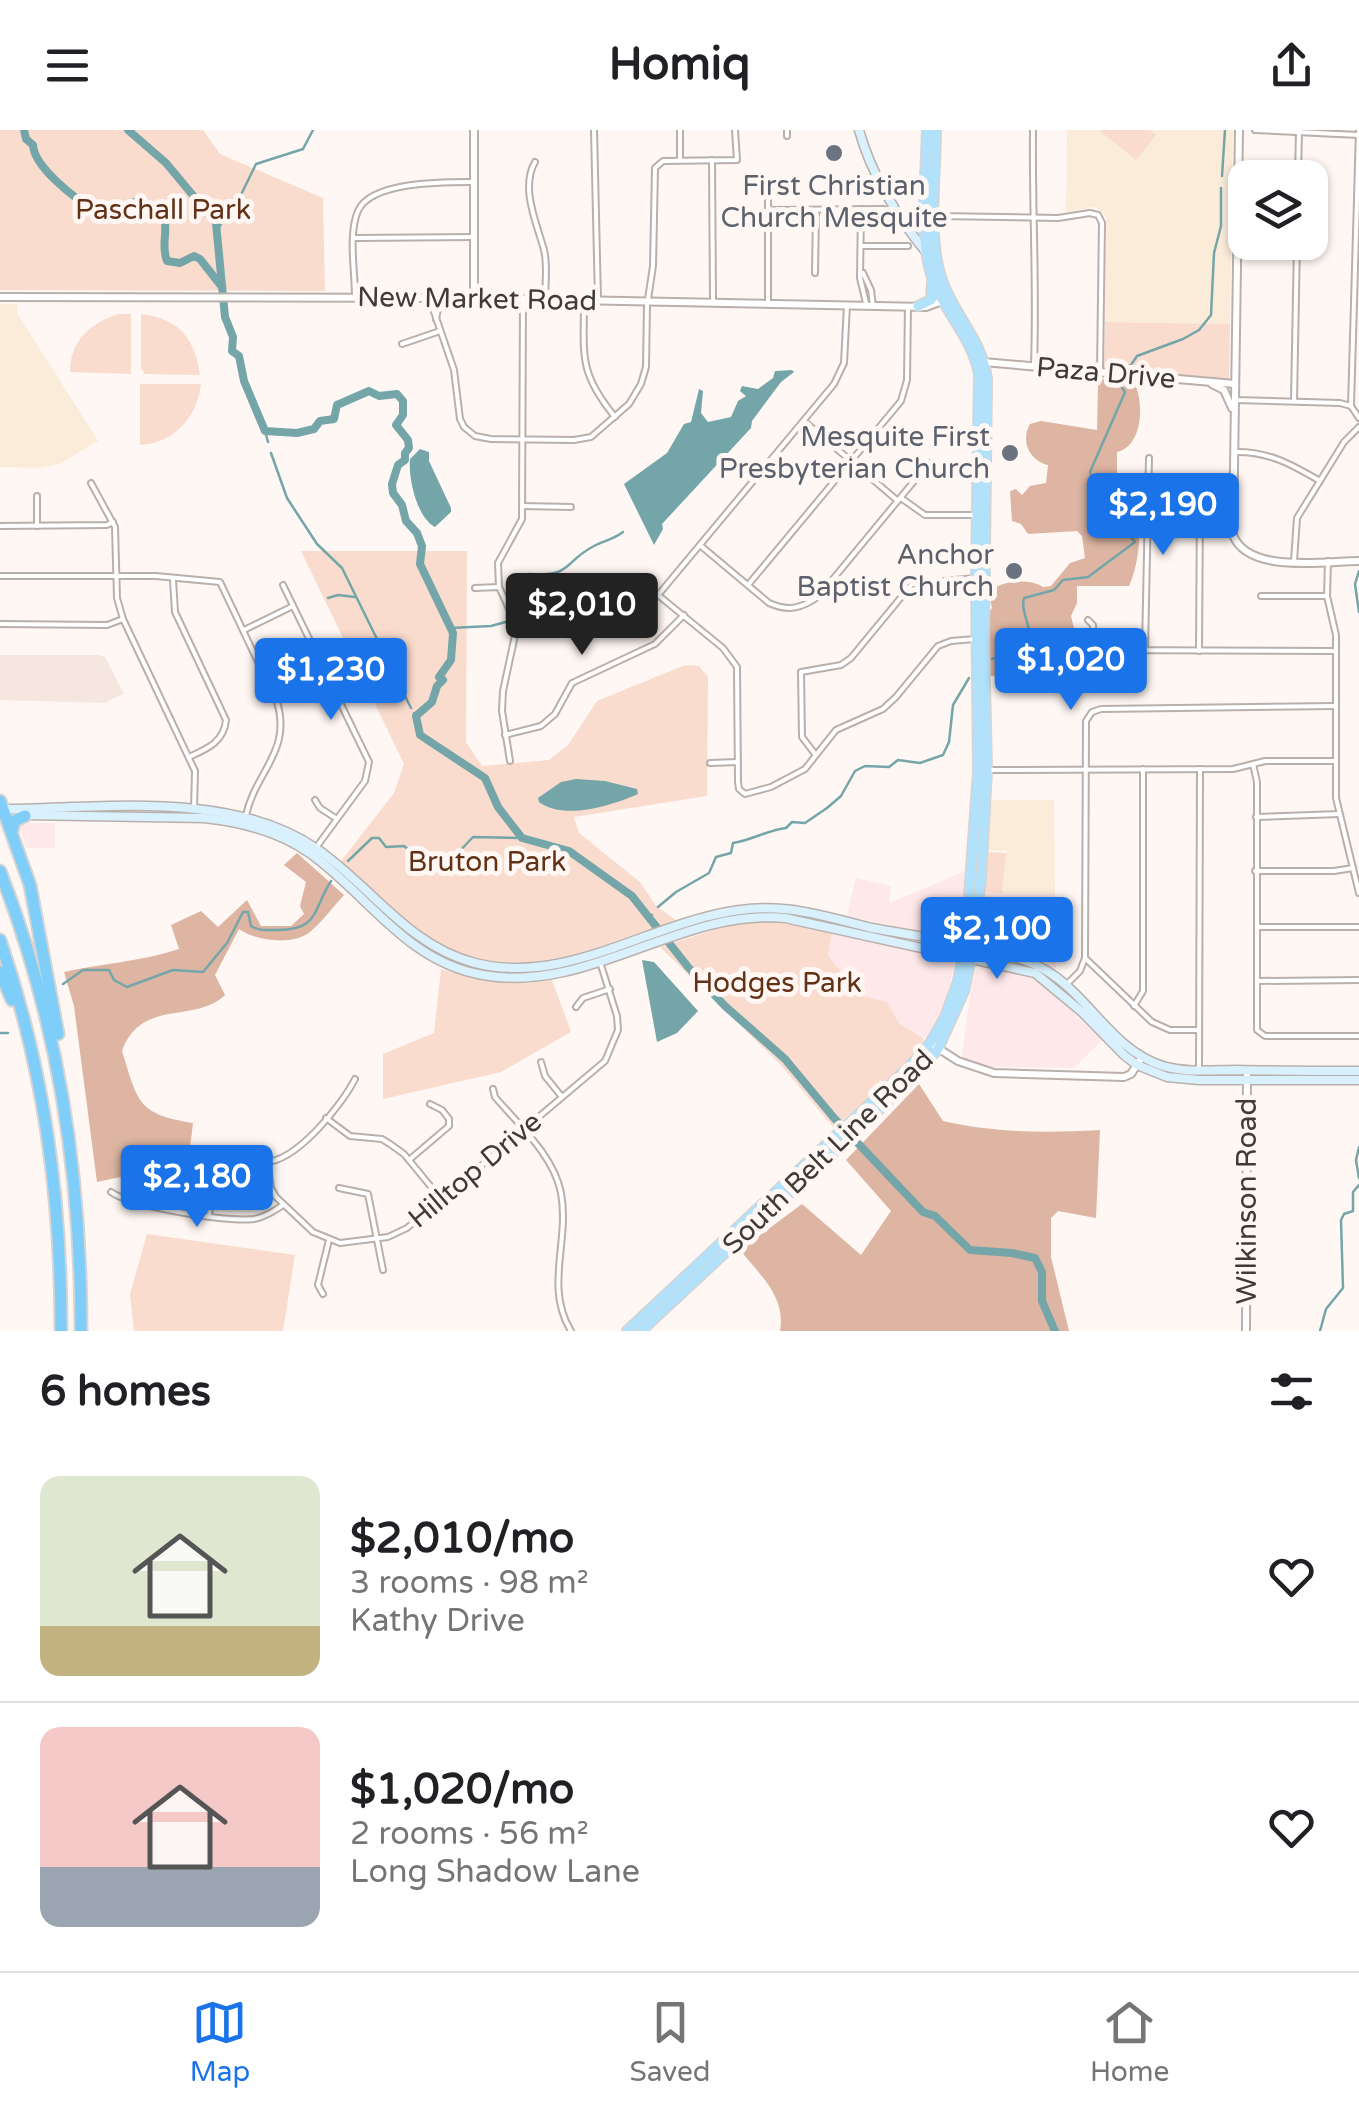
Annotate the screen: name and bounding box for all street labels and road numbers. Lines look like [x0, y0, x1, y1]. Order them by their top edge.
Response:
street label: New Market Road [357, 280, 597, 318]
street label: Paza Drive [1035, 350, 1177, 396]
street label: South Belt Line Road [715, 1042, 941, 1262]
street label: Wilkinson Road [1230, 1098, 1264, 1304]
street label: Hilltop Drive [402, 1105, 548, 1235]

